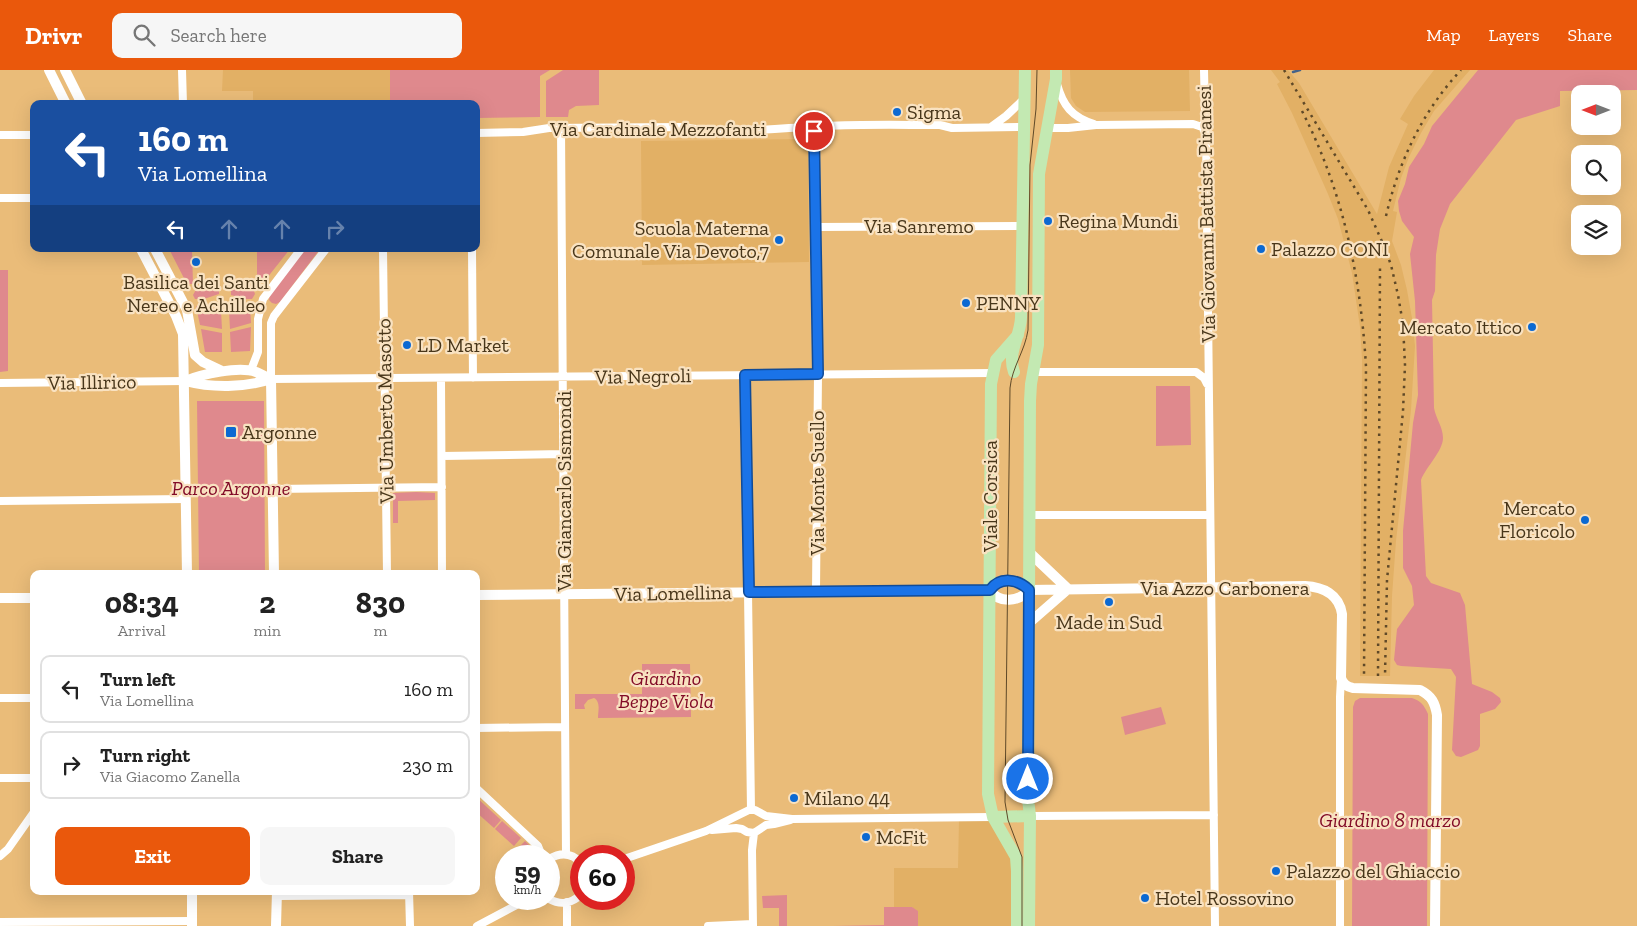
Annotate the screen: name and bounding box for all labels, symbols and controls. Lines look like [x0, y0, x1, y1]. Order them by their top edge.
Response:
search box [112, 13, 462, 58]
text: Drivr [25, 21, 82, 50]
icon: search [130, 21, 158, 49]
text: Search here [170, 24, 267, 47]
text: Map [1426, 24, 1461, 46]
text: Layers [1489, 24, 1540, 46]
text: Share [1568, 24, 1612, 46]
street label: Via Giovanni Battista Piranesi [1192, 85, 1220, 344]
north arrow [1571, 85, 1621, 135]
map controls [1571, 85, 1621, 255]
place label: Sigma [907, 100, 961, 124]
marker: Sigma [891, 106, 903, 118]
pin [793, 110, 835, 152]
street label: Via Cardinale Mezzofanti [549, 117, 767, 141]
icon: arrive [800, 117, 828, 145]
text: 160 m [138, 118, 228, 160]
icon: left [55, 120, 120, 185]
button: search [1571, 145, 1621, 195]
text: Via Lomellina [138, 160, 267, 187]
button: layers [1571, 205, 1621, 255]
place label: Regina Mundi [1058, 209, 1179, 233]
street label: Via Sanremo [863, 214, 974, 238]
icon: left [162, 215, 190, 243]
icon: ahead [215, 215, 243, 243]
icon: ahead [268, 215, 296, 243]
icon: right [321, 215, 349, 243]
marker: Regina Mundi [1042, 215, 1054, 227]
place label: Scuola Materna Comunale Via Devoto,7 [572, 216, 770, 263]
marker: Scuola Materna Comunale Via Devoto,7 [773, 234, 785, 246]
place label: Palazzo CONI [1271, 237, 1389, 261]
marker: Palazzo CONI [1255, 243, 1267, 255]
marker: Basilica dei Santi Nereo e Achilleo [190, 256, 202, 268]
place label: Basilica dei Santi Nereo e Achilleo [123, 270, 269, 317]
place label: PENNY [976, 291, 1042, 315]
marker: PENNY [960, 297, 972, 309]
place label: Mercato Ittico [1400, 315, 1522, 339]
street label: Via Umberto Masotto [371, 318, 399, 505]
marker: Mercato Ittico [1526, 321, 1538, 333]
place label: LD Market [417, 333, 509, 357]
marker: LD Market [401, 339, 413, 351]
street label: Via Negroli [593, 363, 692, 389]
street label: Via Illirico [47, 369, 136, 395]
street label: Via Giancarlo Sismondi [552, 390, 576, 592]
street label: Via Monte Suello [805, 411, 829, 556]
place label: Argonne [242, 420, 317, 444]
marker: Argonne [224, 425, 238, 439]
street label: Viale Corsica [978, 440, 1002, 553]
park label: Parco Argonne [172, 476, 290, 500]
place label: Mercato Floricolo [1499, 496, 1575, 543]
marker: Mercato Floricolo [1579, 514, 1591, 526]
street label: Via Azzo Carbonera [1140, 576, 1310, 600]
street label: Via Lomellina [613, 580, 732, 606]
text: 08:34 [105, 585, 179, 621]
text: 2 [259, 585, 275, 621]
text: 830 [356, 585, 405, 621]
marker: Made in Sud [1103, 596, 1115, 608]
place label: Made in Sud [1056, 610, 1162, 634]
text: Arrival [118, 621, 166, 640]
text: min [254, 621, 281, 640]
text: m [374, 621, 387, 640]
park label: Giardino Beppe Viola [618, 666, 714, 713]
text: Turn left [100, 668, 175, 691]
icon: left [57, 675, 85, 703]
text: 160 m [404, 678, 453, 701]
text: Via Lomellina [100, 691, 194, 710]
text: Turn right [100, 744, 190, 767]
icon: right [57, 751, 85, 779]
position arrow [1001, 752, 1053, 804]
text: 230 m [402, 754, 453, 777]
text: Via Giacomo Zanella [100, 767, 240, 786]
place label: Milano 44 [804, 786, 890, 810]
marker: Milano 44 [788, 792, 800, 804]
park label: Giardino 8 marzo [1319, 808, 1461, 832]
place label: McFit [876, 825, 927, 849]
button: Exit [55, 827, 250, 885]
button: Share [260, 827, 455, 885]
marker: McFit [860, 831, 872, 843]
speed limit sign: 60 [570, 845, 635, 910]
text: 59 [514, 856, 541, 886]
place label: Palazzo del Ghiaccio [1286, 859, 1460, 883]
marker: Palazzo del Ghiaccio [1270, 865, 1282, 877]
text: km/h [514, 883, 541, 897]
place label: Hotel Rossovino [1155, 886, 1294, 910]
marker: Hotel Rossovino [1139, 892, 1151, 904]

